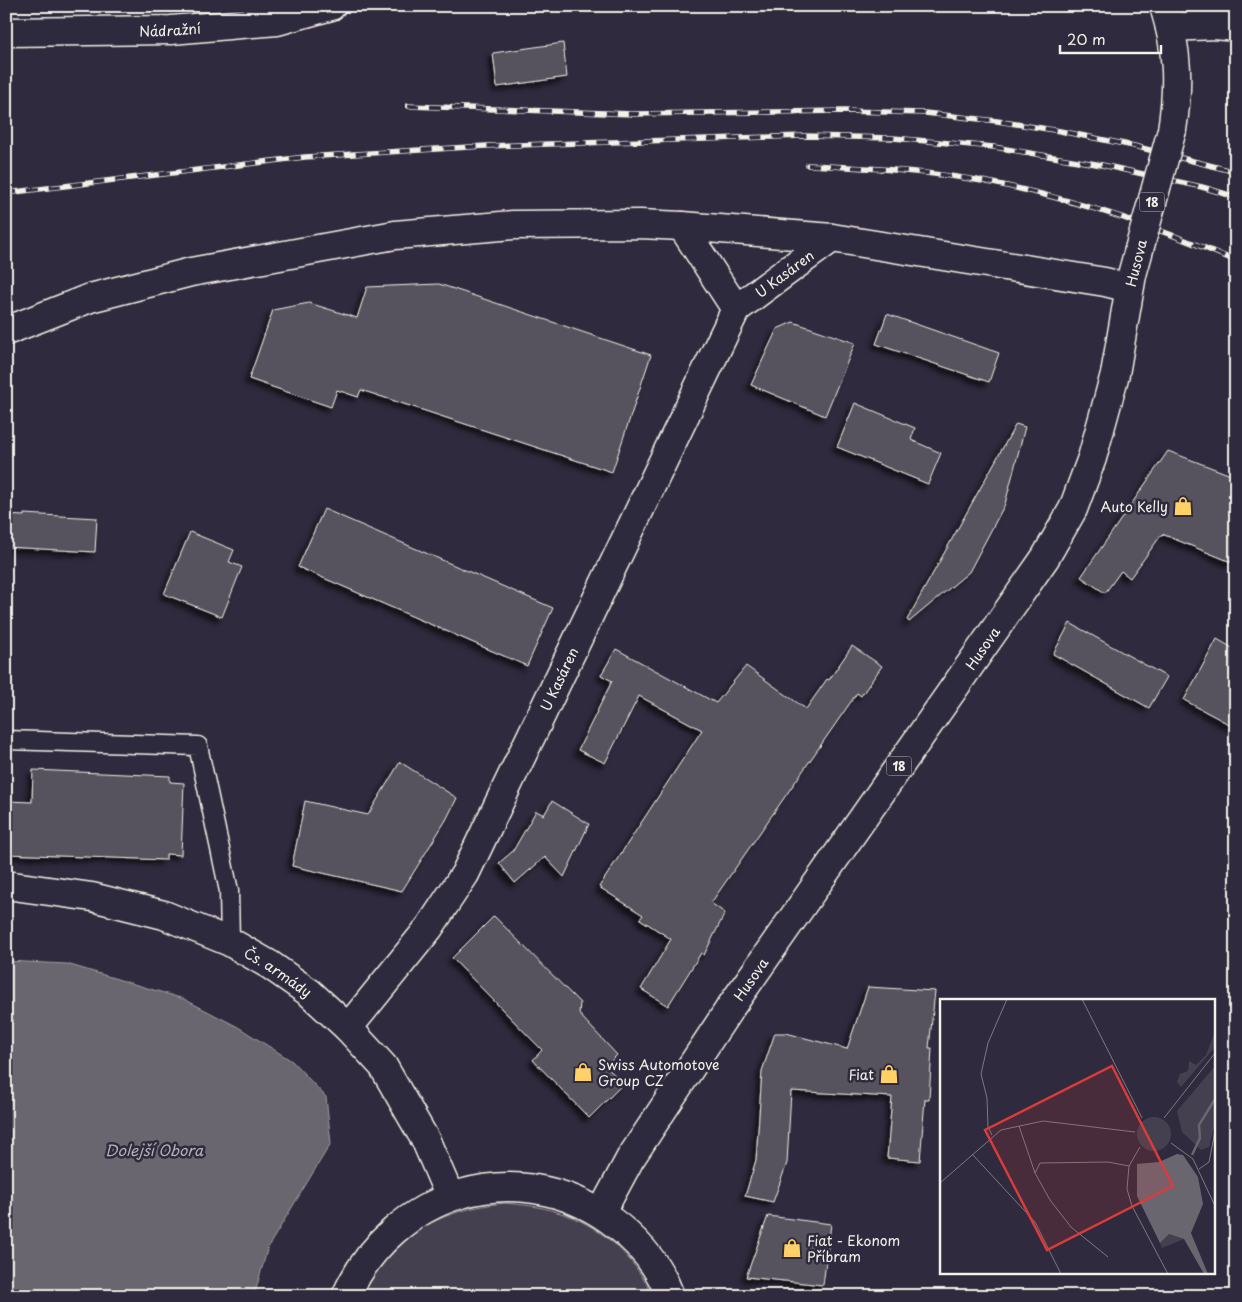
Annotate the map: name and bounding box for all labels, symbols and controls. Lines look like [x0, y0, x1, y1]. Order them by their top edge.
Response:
street label: Nádražní [139, 17, 202, 41]
scale bar [1060, 22, 1161, 54]
text: 20 m [1067, 27, 1106, 50]
road number: 18 [1140, 192, 1164, 212]
street label: Husova [1120, 237, 1152, 289]
street label: U Kasáren [751, 245, 818, 302]
shop icon: Auto Kelly [1172, 495, 1194, 517]
place label: Auto Kelly [1100, 496, 1168, 517]
street label: Husova [960, 622, 1005, 674]
street label: U Kasáren [534, 644, 583, 714]
road number: 18 [886, 756, 912, 776]
street label: Čs. armády [240, 942, 316, 1002]
street label: Husova [728, 953, 773, 1005]
inset map [940, 999, 1214, 1274]
place label: Swiss Automotove Group CZ [598, 1054, 720, 1091]
shop icon: Swiss Automotove Group CZ [572, 1061, 594, 1083]
shop icon: Fiat [878, 1063, 900, 1085]
place label: Fiat [848, 1064, 874, 1085]
water label: Dolejší Obora [105, 1138, 204, 1161]
place label: Fiat - Ekonom Příbram [807, 1230, 900, 1267]
shop icon: Fiat - Ekonom Příbram [781, 1237, 803, 1259]

